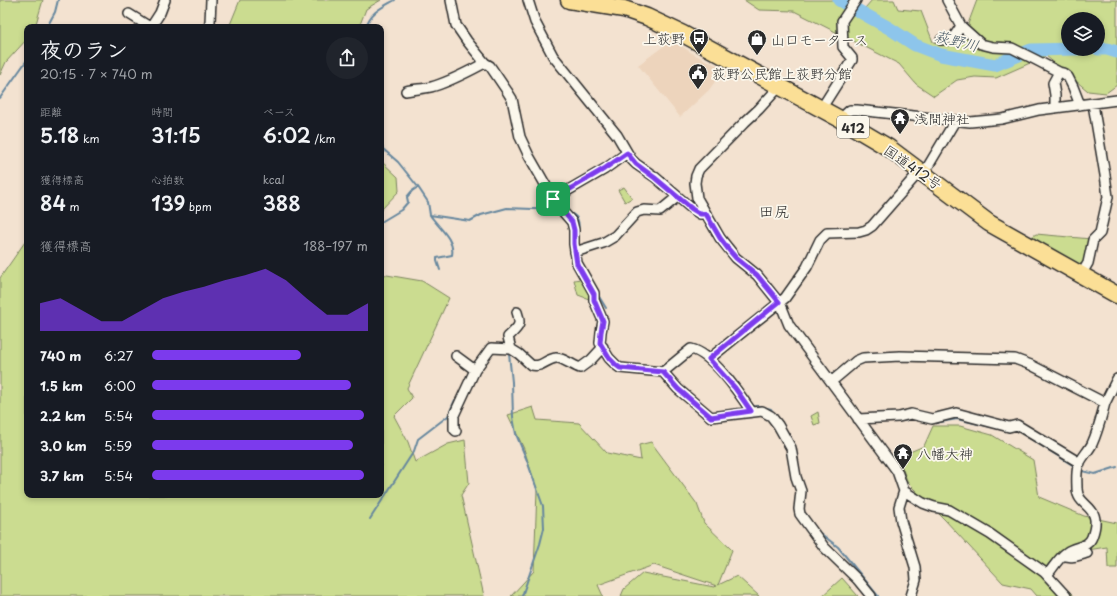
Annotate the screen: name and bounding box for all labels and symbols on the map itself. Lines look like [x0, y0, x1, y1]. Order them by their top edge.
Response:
water label: 萩野川 [932, 23, 982, 57]
bus stop icon: 上荻野 [688, 27, 710, 55]
place label: 上荻野 [643, 28, 685, 49]
shop icon: 山口モータース [746, 28, 768, 56]
place label: 山口モータース [771, 29, 868, 50]
public building icon: 荻野公民館上荻野分館 [687, 62, 709, 90]
place label: 荻野公民館上荻野分館 [712, 63, 852, 84]
temple icon: 浅間神社 [889, 107, 911, 135]
place label: 浅間神社 [914, 108, 970, 129]
road number: 412 [837, 116, 869, 138]
street label: 国道412号 [880, 139, 946, 195]
pin [536, 182, 570, 216]
district label: 田尻 [759, 199, 789, 222]
temple icon: 八幡大神 [892, 442, 914, 470]
place label: 八幡大神 [917, 443, 973, 464]

